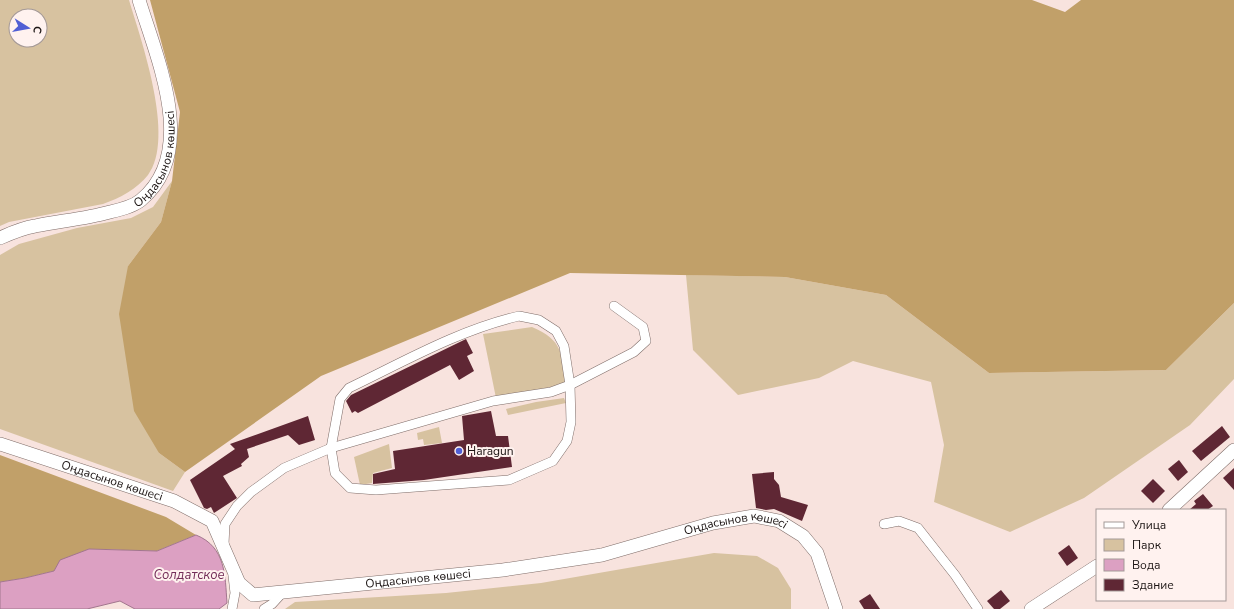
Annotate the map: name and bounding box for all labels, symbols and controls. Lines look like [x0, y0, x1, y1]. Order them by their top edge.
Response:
north arrow [8, 8, 48, 48]
text: С [29, 25, 45, 35]
street label: Оңдасынов көшесі [130, 110, 179, 211]
place label: Haragun [467, 443, 514, 459]
marker: Haragun [454, 446, 464, 456]
street label: Оңдасынов көшесі [59, 457, 165, 505]
street label: Оңдасынов көшесі [682, 508, 791, 539]
legend [1096, 509, 1226, 601]
text: Улица [1131, 517, 1166, 533]
text: Парк [1132, 537, 1162, 553]
text: Вода [1132, 557, 1160, 573]
street label: Оңдасынов көшесі [365, 565, 472, 592]
water label: Солдатское [153, 566, 225, 584]
text: Здание [1132, 577, 1174, 593]

